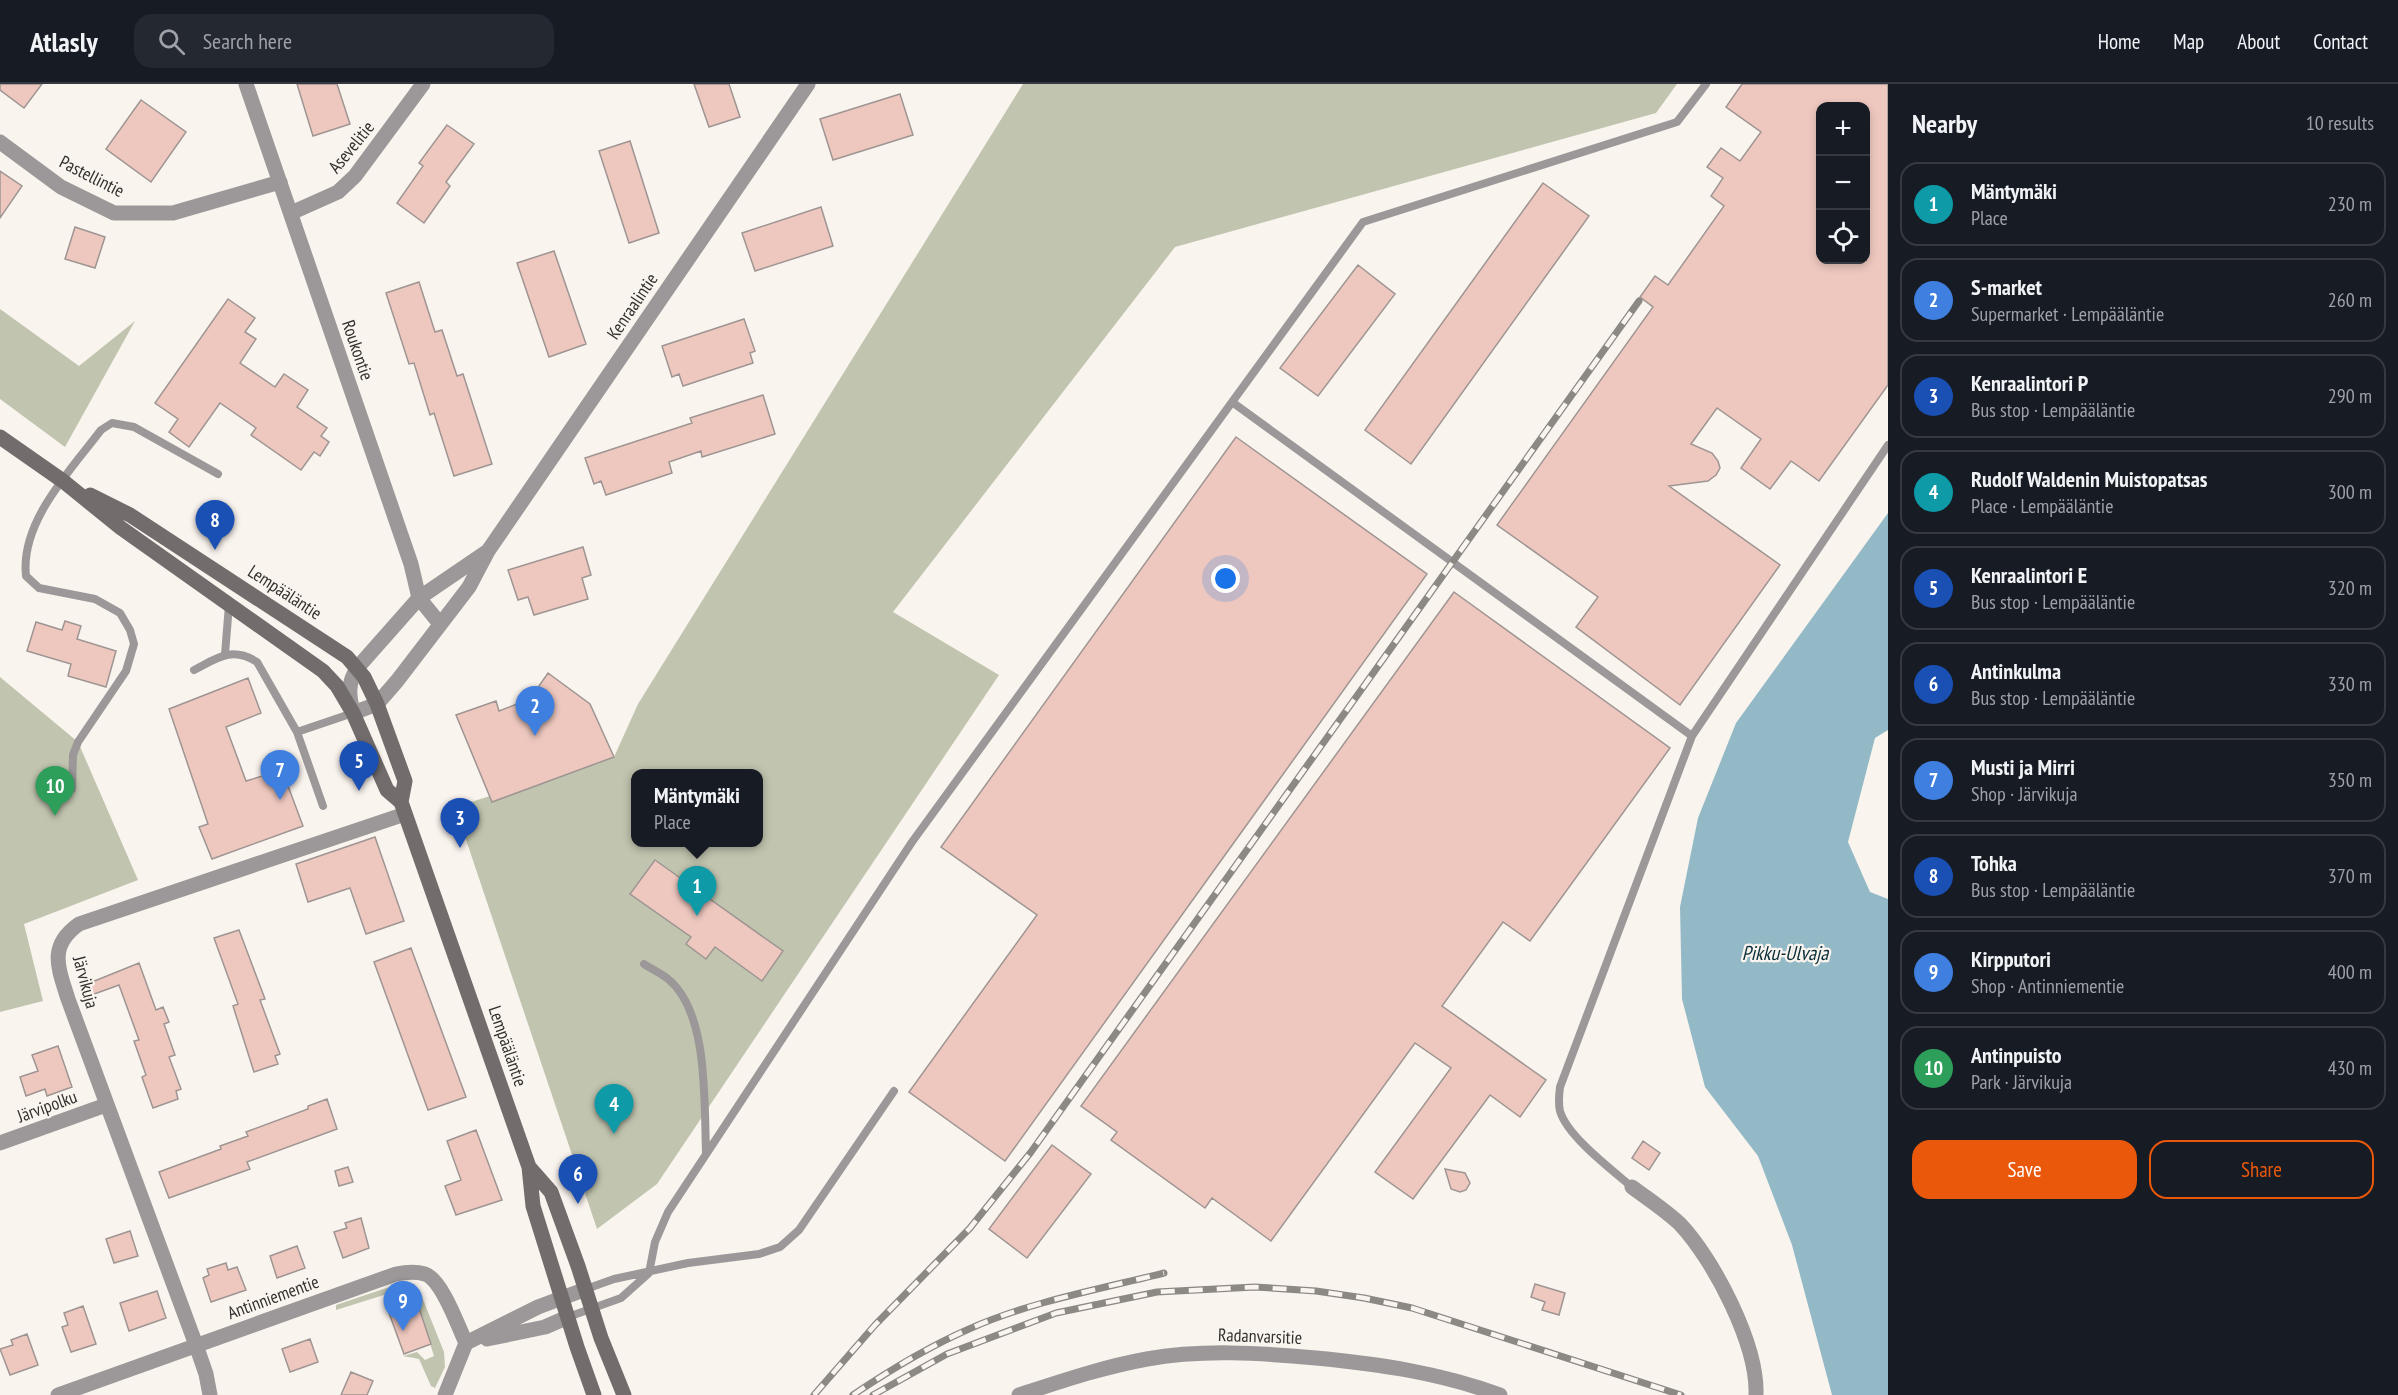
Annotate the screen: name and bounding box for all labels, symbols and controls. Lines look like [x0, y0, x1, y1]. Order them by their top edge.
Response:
search box [134, 14, 554, 68]
text: Atlasly [30, 23, 98, 60]
icon: search [155, 25, 188, 58]
text: Search here [203, 27, 292, 55]
text: Home [2098, 28, 2140, 55]
text: Map [2173, 28, 2204, 55]
text: About [2237, 28, 2280, 55]
text: Contact [2313, 28, 2368, 55]
map controls [1816, 102, 1870, 264]
button: + [1816, 102, 1870, 156]
text: Nearby [1912, 107, 1977, 140]
text: 10 results [2306, 110, 2374, 136]
street label: Asevelitie [323, 116, 379, 178]
street label: Pastellintie [56, 150, 128, 202]
button: − [1816, 156, 1870, 210]
text: Mäntymäki [1971, 177, 2057, 205]
text: 1 [1929, 191, 1938, 217]
text: 230 m [2328, 191, 2372, 217]
text: Place [1971, 205, 2008, 231]
button: locate [1816, 210, 1870, 264]
street label: Kenraalintie [601, 268, 663, 344]
text: S-market [1971, 273, 2042, 301]
text: 2 [1929, 287, 1938, 313]
text: 260 m [2328, 287, 2372, 313]
text: Supermarket · Lempääläntie [1971, 301, 2164, 327]
street label: Roukontie [337, 317, 379, 383]
text: Kenraalintori P [1971, 369, 2088, 397]
text: 3 [1929, 383, 1938, 409]
text: 290 m [2328, 383, 2372, 409]
text: Bus stop · Lempääläntie [1971, 397, 2135, 423]
text: Rudolf Waldenin Muistopatsas [1971, 465, 2208, 493]
text: 4 [1929, 479, 1938, 505]
text: 300 m [2328, 479, 2372, 505]
text: Place · Lempääläntie [1971, 493, 2113, 519]
pin: 8 [196, 500, 234, 550]
street label: Lempääläntie [244, 560, 326, 624]
text: Kenraalintori E [1971, 561, 2087, 589]
your location [1211, 564, 1240, 593]
text: 5 [1929, 575, 1938, 601]
text: 320 m [2328, 575, 2372, 601]
text: Bus stop · Lempääläntie [1971, 589, 2135, 615]
text: Antinkulma [1971, 657, 2061, 685]
text: 6 [1929, 671, 1938, 697]
text: 330 m [2328, 671, 2372, 697]
text: Bus stop · Lempääläntie [1971, 685, 2135, 711]
pin: 2 [516, 686, 554, 736]
pin: 5 [340, 742, 378, 791]
pin: 7 [260, 750, 300, 800]
text: Musti ja Mirri [1971, 753, 2075, 781]
pin: 10 [36, 766, 74, 816]
text: 7 [1929, 767, 1938, 793]
text: 350 m [2328, 767, 2372, 793]
popup [631, 769, 763, 847]
text: Mäntymäki [654, 781, 740, 809]
text: Shop · Järvikuja [1971, 781, 2078, 807]
pin: 3 [440, 798, 480, 848]
text: Place [654, 809, 691, 835]
text: Tohka [1971, 849, 2017, 877]
text: 8 [1929, 863, 1938, 889]
text: 370 m [2328, 863, 2372, 889]
pin: 1 [678, 866, 716, 916]
text: Bus stop · Lempääläntie [1971, 877, 2135, 903]
water label: Pikku-Ulvaja [1742, 940, 1829, 966]
text: Kirpputori [1971, 945, 2051, 973]
street label: Järvikuja [68, 952, 104, 1011]
text: 9 [1929, 959, 1938, 985]
text: 400 m [2328, 959, 2372, 985]
text: Shop · Antinniementie [1971, 973, 2124, 999]
street label: Lempääläntie [484, 1003, 532, 1089]
text: Antinpuisto [1971, 1041, 2062, 1069]
text: 10 [1924, 1055, 1943, 1081]
text: 430 m [2328, 1055, 2372, 1081]
text: Park · Järvikuja [1971, 1069, 2072, 1095]
pin: 4 [594, 1084, 634, 1134]
street label: Järvipolku [13, 1085, 80, 1128]
button: Save [1912, 1140, 2137, 1199]
button: Share [2149, 1140, 2374, 1199]
pin: 6 [558, 1154, 598, 1204]
street label: Antinniementie [224, 1270, 322, 1324]
pin: 9 [384, 1282, 422, 1331]
street label: Radanvarsitie [1218, 1323, 1302, 1349]

